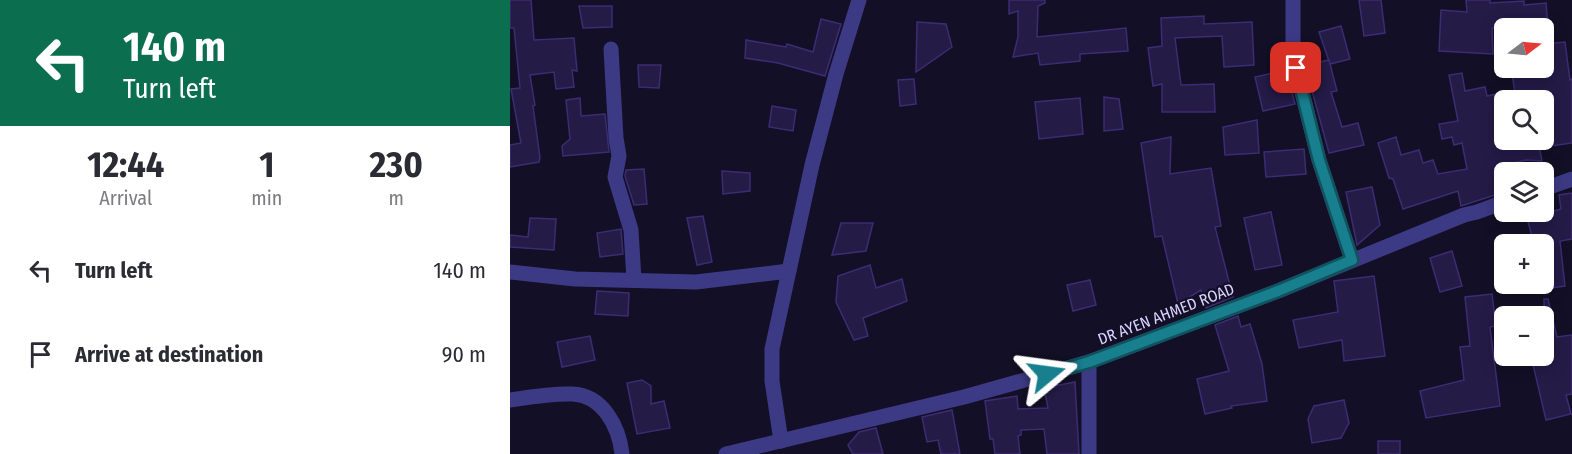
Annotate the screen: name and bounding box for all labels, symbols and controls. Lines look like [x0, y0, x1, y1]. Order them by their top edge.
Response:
north arrow [1494, 18, 1554, 78]
map controls [1494, 18, 1554, 366]
text: 140 m [123, 22, 226, 72]
icon: left [24, 24, 102, 102]
pin [1270, 42, 1321, 93]
icon: arrive [1279, 51, 1312, 84]
text: Turn left [123, 73, 216, 105]
button: search [1494, 90, 1554, 150]
text: 12:44 [87, 143, 164, 187]
text: 1 [259, 143, 274, 187]
text: 230 [369, 143, 423, 187]
button: layers [1494, 162, 1554, 222]
text: Arrival [99, 186, 152, 210]
text: min [251, 186, 282, 210]
text: m [388, 186, 404, 210]
button: + [1494, 234, 1554, 294]
icon: left [24, 254, 57, 287]
text: Turn left [75, 257, 153, 284]
text: 140 m [433, 257, 486, 284]
street label: DR AYEN AHMED ROAD [1095, 279, 1237, 349]
button: − [1494, 306, 1554, 366]
icon: arrive [24, 338, 57, 371]
text: Arrive at destination [75, 341, 263, 368]
text: 90 m [442, 341, 486, 368]
position arrow [1015, 342, 1079, 406]

